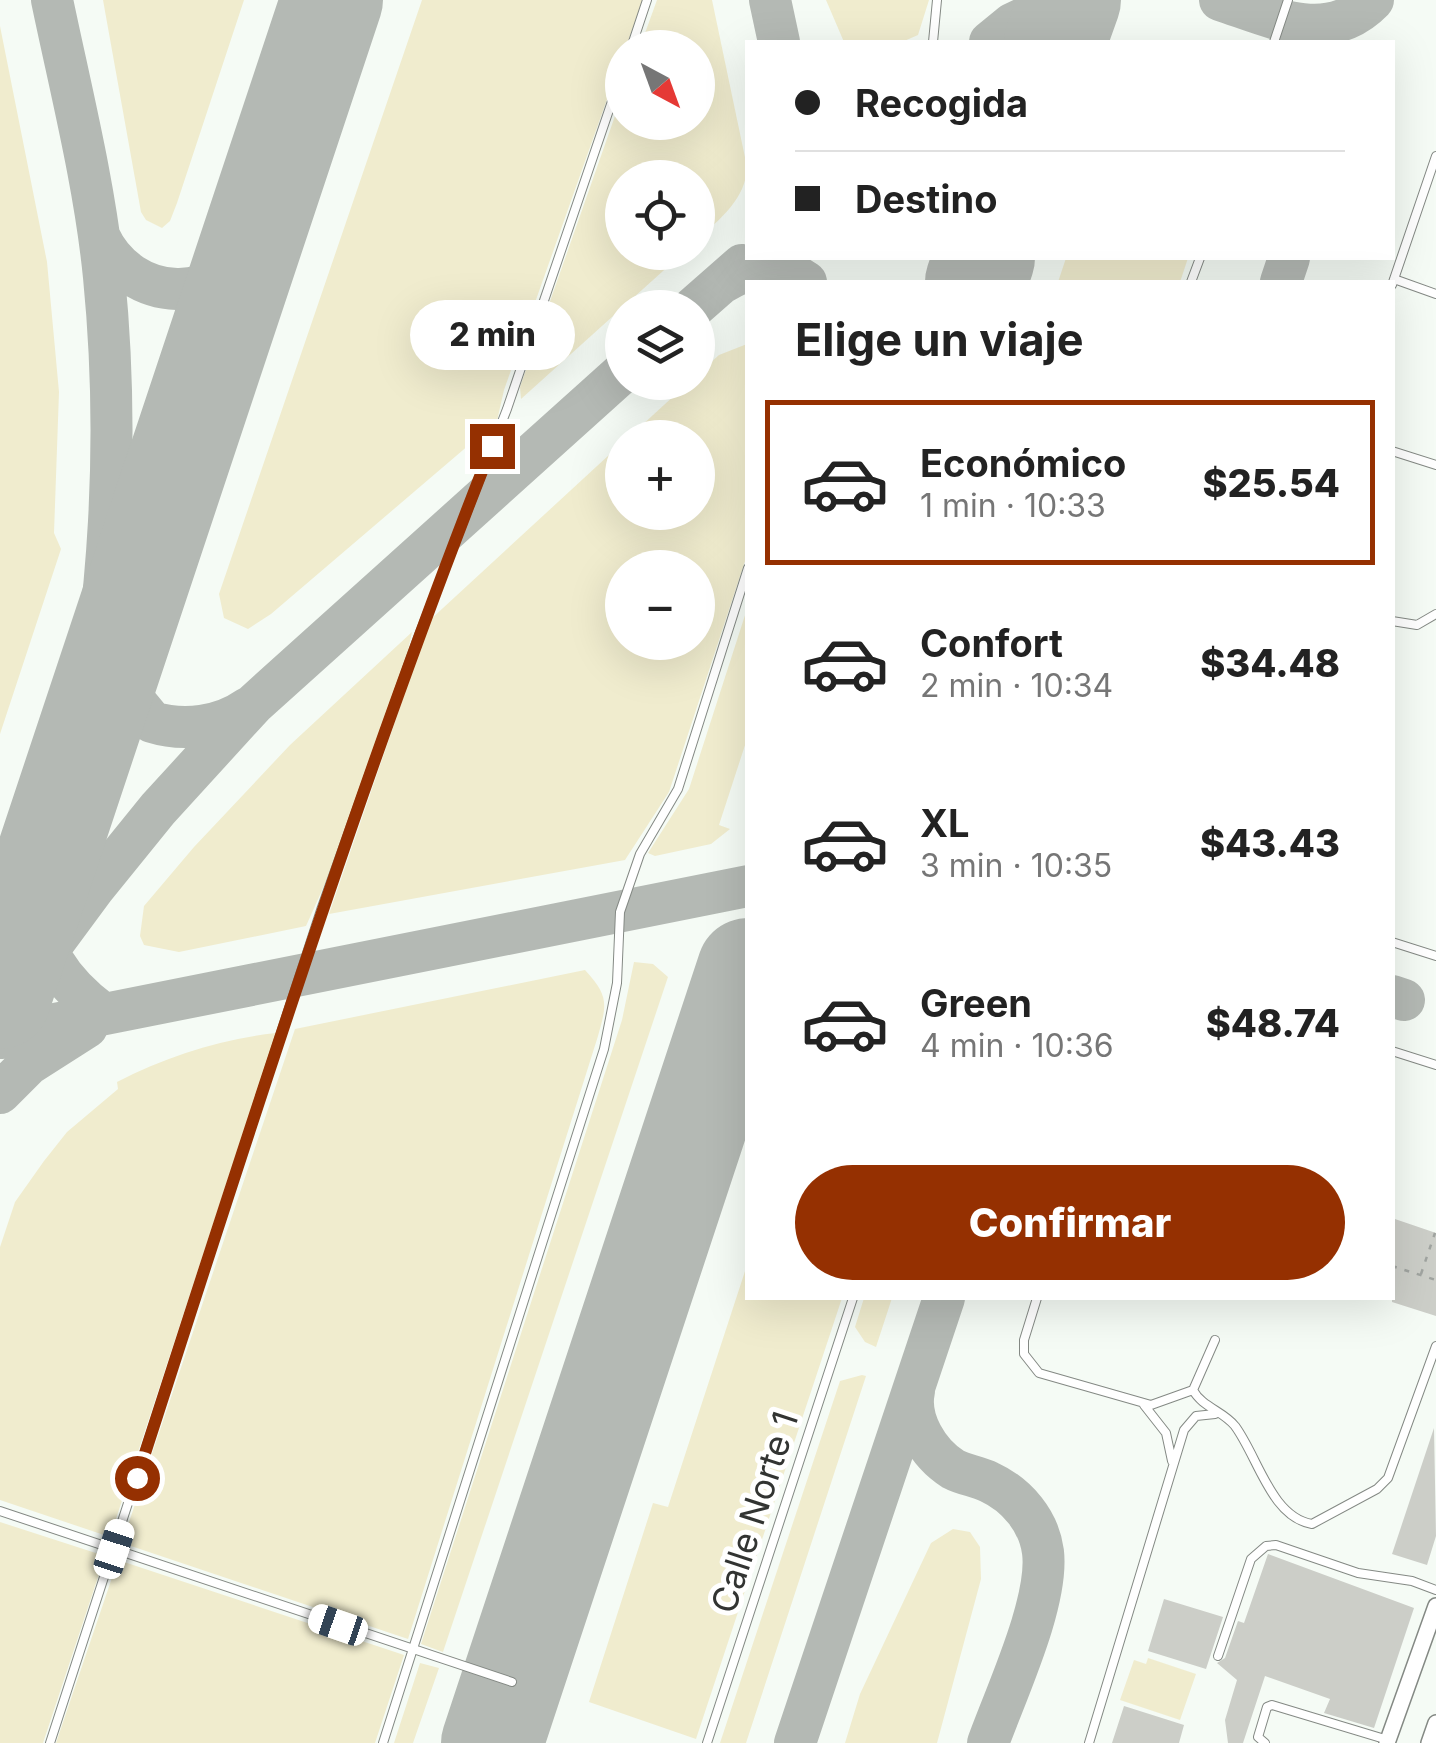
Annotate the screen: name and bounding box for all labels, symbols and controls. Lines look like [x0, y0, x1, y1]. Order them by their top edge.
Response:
north arrow [605, 30, 715, 140]
map controls [605, 30, 715, 660]
text: Recogida [855, 80, 1028, 126]
button: locate [605, 160, 715, 270]
text: Destino [855, 176, 998, 222]
button: layers [605, 290, 715, 400]
callout: 2 min [410, 301, 574, 371]
text: Elige un viaje [795, 312, 1084, 367]
text: 2 min [449, 315, 536, 354]
button: + [605, 420, 715, 530]
route end [470, 424, 515, 469]
icon: car [800, 438, 890, 528]
text: Económico [920, 440, 1126, 486]
text: $25.54 [1203, 460, 1340, 506]
text: 1 min · 10:33 [920, 486, 1106, 525]
button: − [605, 550, 715, 660]
icon: car [800, 618, 890, 708]
text: Confort [920, 620, 1063, 666]
text: $34.48 [1200, 640, 1340, 686]
text: 2 min · 10:34 [920, 666, 1113, 705]
icon: car [800, 798, 890, 888]
text: XL [920, 800, 970, 846]
text: $43.43 [1200, 820, 1340, 866]
text: 3 min · 10:35 [920, 846, 1112, 885]
icon: car [800, 978, 890, 1068]
text: Green [920, 980, 1032, 1026]
text: $48.74 [1206, 1000, 1340, 1046]
text: 4 min · 10:36 [920, 1026, 1114, 1065]
button: Confirmar [795, 1165, 1345, 1280]
street label: Calle Norte 1 [702, 1406, 806, 1618]
route start [115, 1456, 160, 1501]
car [90, 1516, 138, 1582]
car [305, 1601, 371, 1649]

